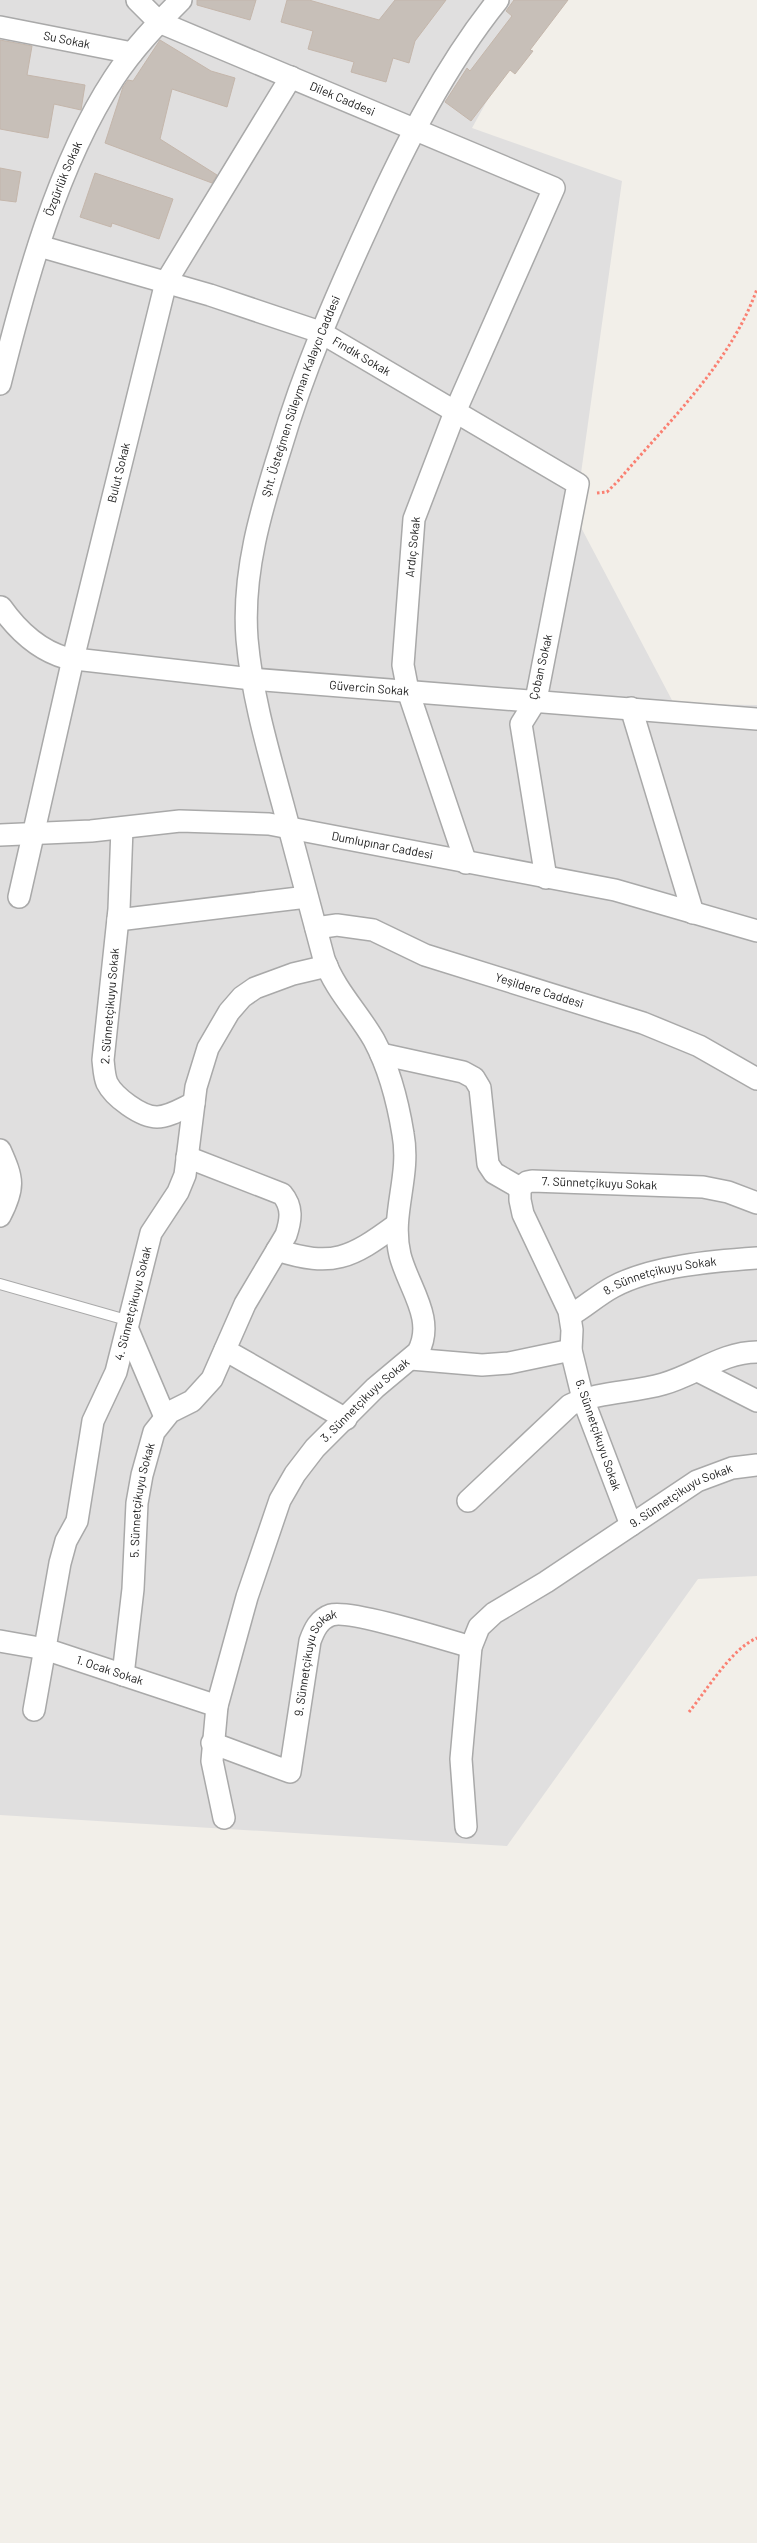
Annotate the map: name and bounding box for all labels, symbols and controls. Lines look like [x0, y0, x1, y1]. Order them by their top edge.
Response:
street label: Su Sokak [42, 28, 92, 51]
street label: Dilek Caddesi [308, 78, 378, 118]
street label: Özgürlük Sokak [41, 139, 84, 218]
street label: Şht. Üsteğmen Süleyman Kalaycı Caddesi [258, 293, 342, 498]
street label: Fındık Sokak [330, 333, 393, 378]
street label: Bulut Sokak [104, 441, 132, 504]
street label: Ardıç Sokak [402, 516, 422, 578]
street label: Çoban Sokak [526, 633, 554, 701]
street label: Güvercin Sokak [329, 677, 410, 697]
street label: Dumlupınar Caddesi [331, 828, 434, 861]
street label: 2. Sünnetçikuyu Sokak [97, 947, 121, 1065]
street label: Yeşildere Caddesi [494, 969, 585, 1010]
street label: 7. Sünnetçikuyu Sokak [541, 1173, 657, 1191]
street label: 4. Sünnetçikuyu Sokak [111, 1245, 153, 1362]
street label: 8. Sünnetçikuyu Sokak [600, 1253, 717, 1297]
street label: 3. Sünnetçikuyu Sokak [317, 1355, 412, 1445]
street label: 6. Sünnetçikuyu Sokak [573, 1377, 625, 1492]
street label: 5. Sünnetçikuyu Sokak [126, 1441, 157, 1558]
street label: 9. Sünnetçikuyu Sokak [627, 1460, 734, 1530]
street label: 9. Sünnetçikuyu Sokak [291, 1606, 337, 1717]
street label: 1. Ocak Sokak [75, 1652, 145, 1687]

